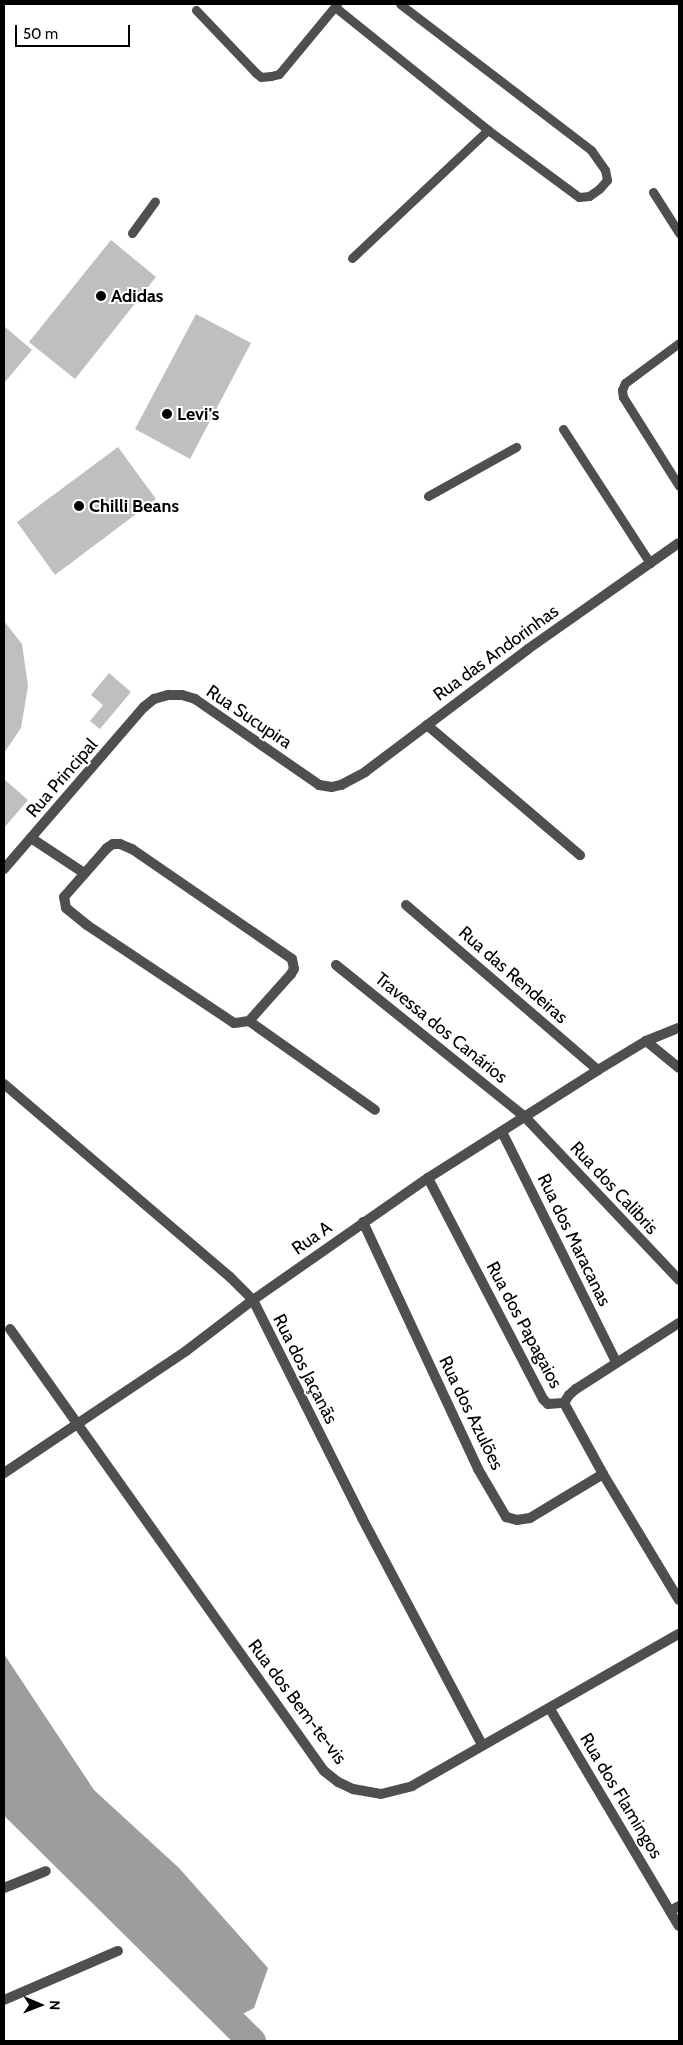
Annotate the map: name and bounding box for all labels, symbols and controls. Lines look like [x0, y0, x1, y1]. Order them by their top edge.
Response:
scale bar [18, 15, 132, 47]
text: 50 m [23, 25, 58, 43]
place label: Adidas [111, 285, 163, 307]
marker: Adidas [95, 290, 107, 302]
place label: Levi's [177, 403, 219, 425]
marker: Levi's [161, 408, 173, 420]
place label: Chilli Beans [89, 495, 179, 517]
marker: Chilli Beans [73, 500, 85, 512]
street label: Rua das Andorinhas [429, 600, 563, 706]
street label: Rua Sucupira [202, 681, 296, 753]
street label: Rua Principal [22, 734, 102, 822]
street label: Rua das Rendeiras [454, 922, 572, 1028]
street label: Travessa dos Canários [370, 968, 512, 1088]
street label: Rua dos Calibris [566, 1137, 662, 1239]
street label: Rua dos Maracanas [533, 1170, 615, 1310]
street label: Rua A [288, 1217, 336, 1259]
street label: Rua dos Papagaios [482, 1258, 566, 1392]
street label: Rua dos Jaçanãs [268, 1311, 342, 1427]
street label: Rua dos Azulões [434, 1353, 508, 1473]
street label: Rua dos Bem-te-vis [243, 1635, 351, 1769]
street label: Rua dos Flamingos [575, 1729, 667, 1863]
north arrow [15, 1980, 65, 2030]
text: N [46, 2000, 64, 2010]

